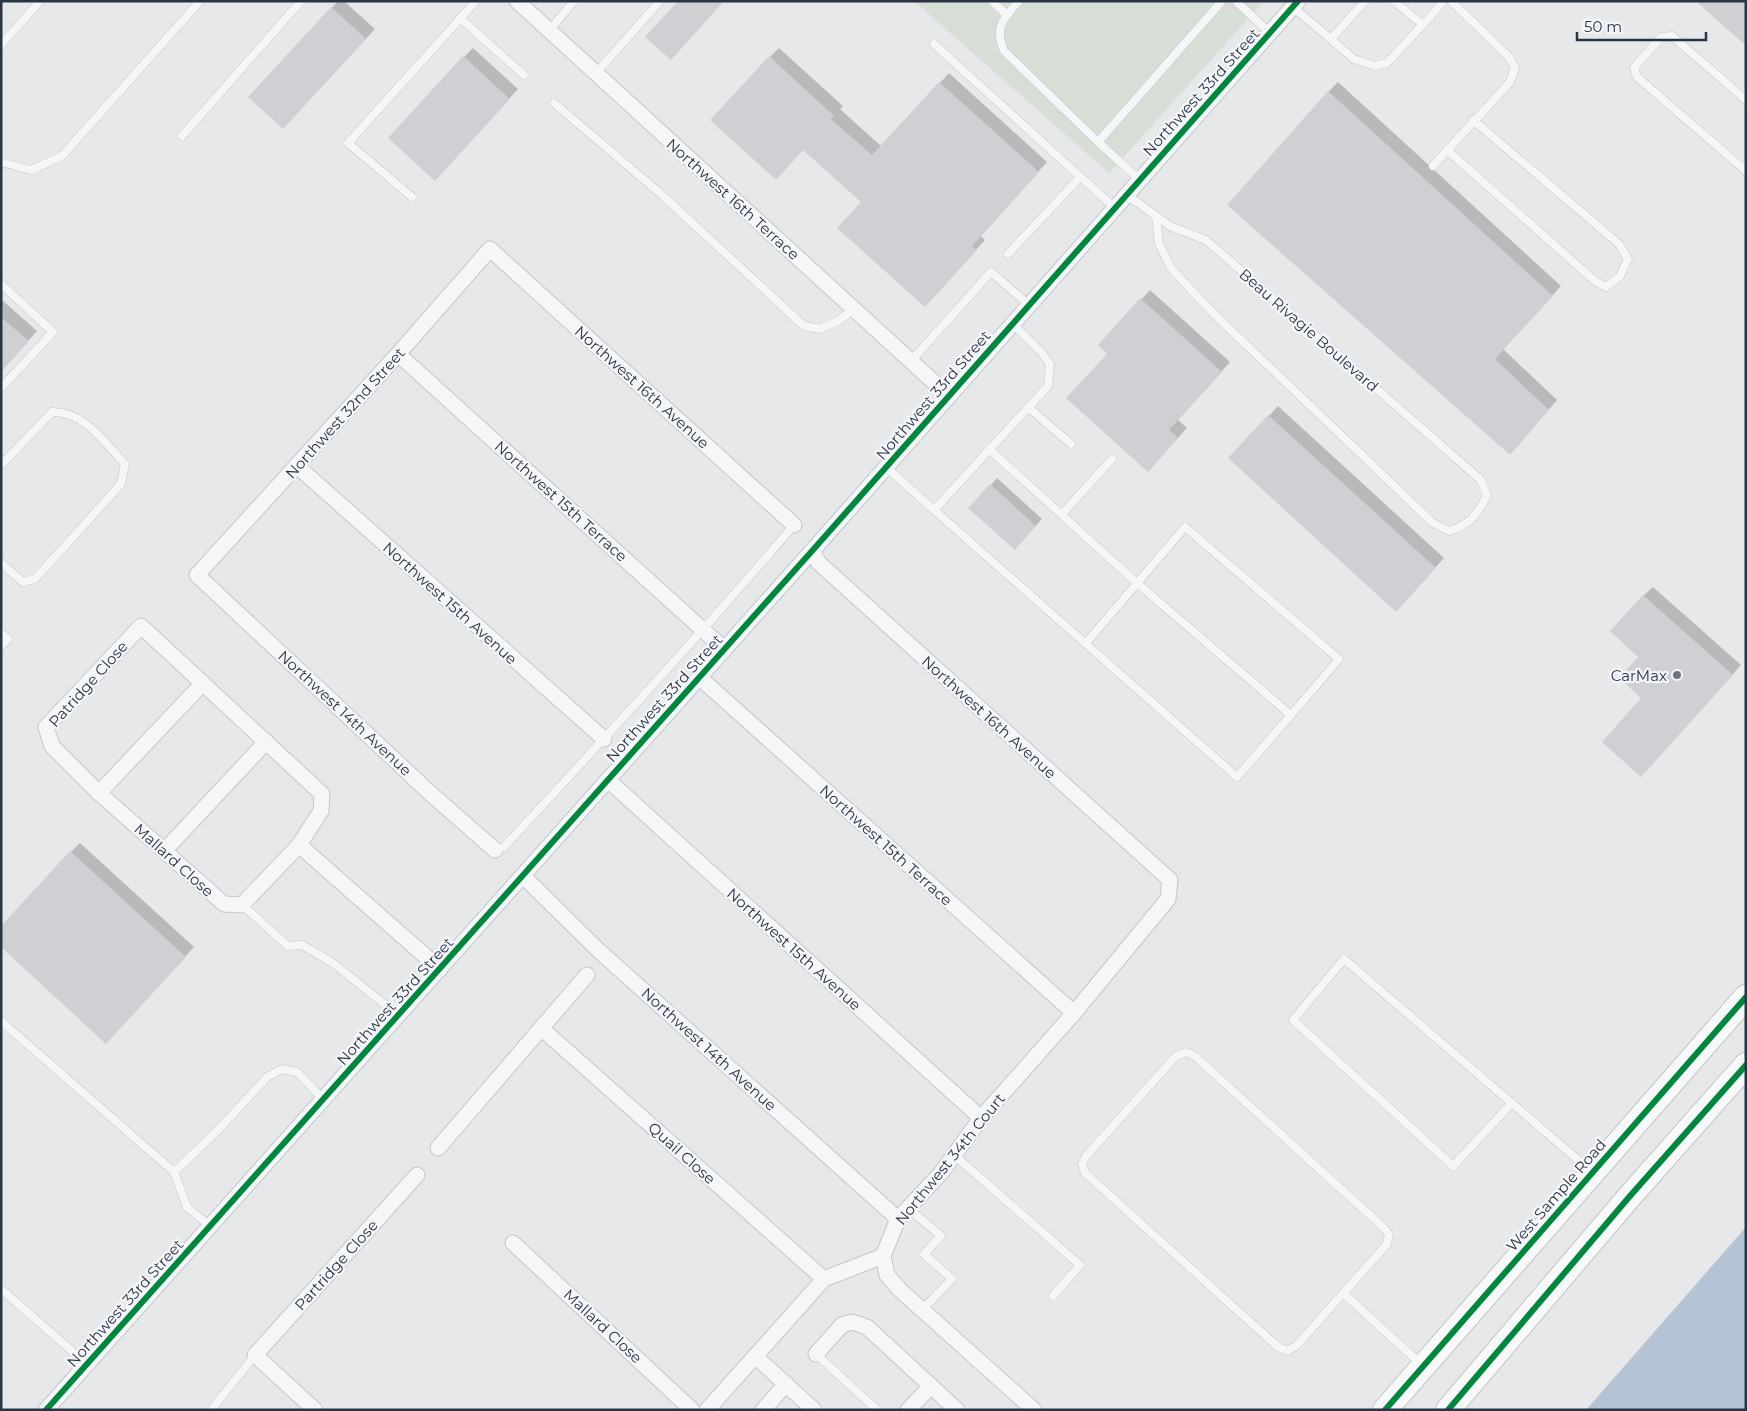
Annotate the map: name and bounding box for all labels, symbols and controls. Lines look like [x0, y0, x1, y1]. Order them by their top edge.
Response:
scale bar [1577, 10, 1706, 42]
text: 50 m [1584, 17, 1622, 36]
street label: Northwest 33rd Street [1139, 24, 1263, 160]
street label: Northwest 16th Terrace [663, 134, 803, 264]
street label: Beau Rivagie Boulevard [1235, 264, 1383, 396]
street label: Northwest 16th Avenue [571, 322, 713, 452]
street label: Northwest 33rd Street [872, 326, 994, 464]
street label: Northwest 32nd Street [281, 344, 409, 482]
street label: Northwest 15th Terrace [491, 436, 631, 566]
street label: Northwest 15th Avenue [379, 538, 521, 668]
street label: Northwest 33rd Street [602, 630, 726, 766]
street label: Patridge Close [44, 637, 132, 731]
street label: Northwest 14th Avenue [274, 646, 416, 780]
street label: Northwest 16th Avenue [918, 652, 1060, 782]
place label: CarMax [1611, 666, 1667, 685]
marker: CarMax [1671, 669, 1683, 681]
street label: Northwest 15th Terrace [816, 780, 956, 910]
street label: Mallard Close [130, 819, 218, 901]
street label: Northwest 15th Avenue [723, 884, 865, 1014]
street label: Northwest 33rd Street [333, 933, 457, 1069]
street label: Northwest 14th Avenue [637, 983, 781, 1115]
street label: Northwest 34th Court [891, 1089, 1009, 1229]
street label: Quail Close [644, 1118, 720, 1188]
street label: West Sample Road [1502, 1135, 1610, 1255]
street label: Partridge Close [290, 1216, 382, 1314]
street label: Northwest 33rd Street [63, 1235, 187, 1371]
street label: Mallard Close [560, 1285, 646, 1367]

